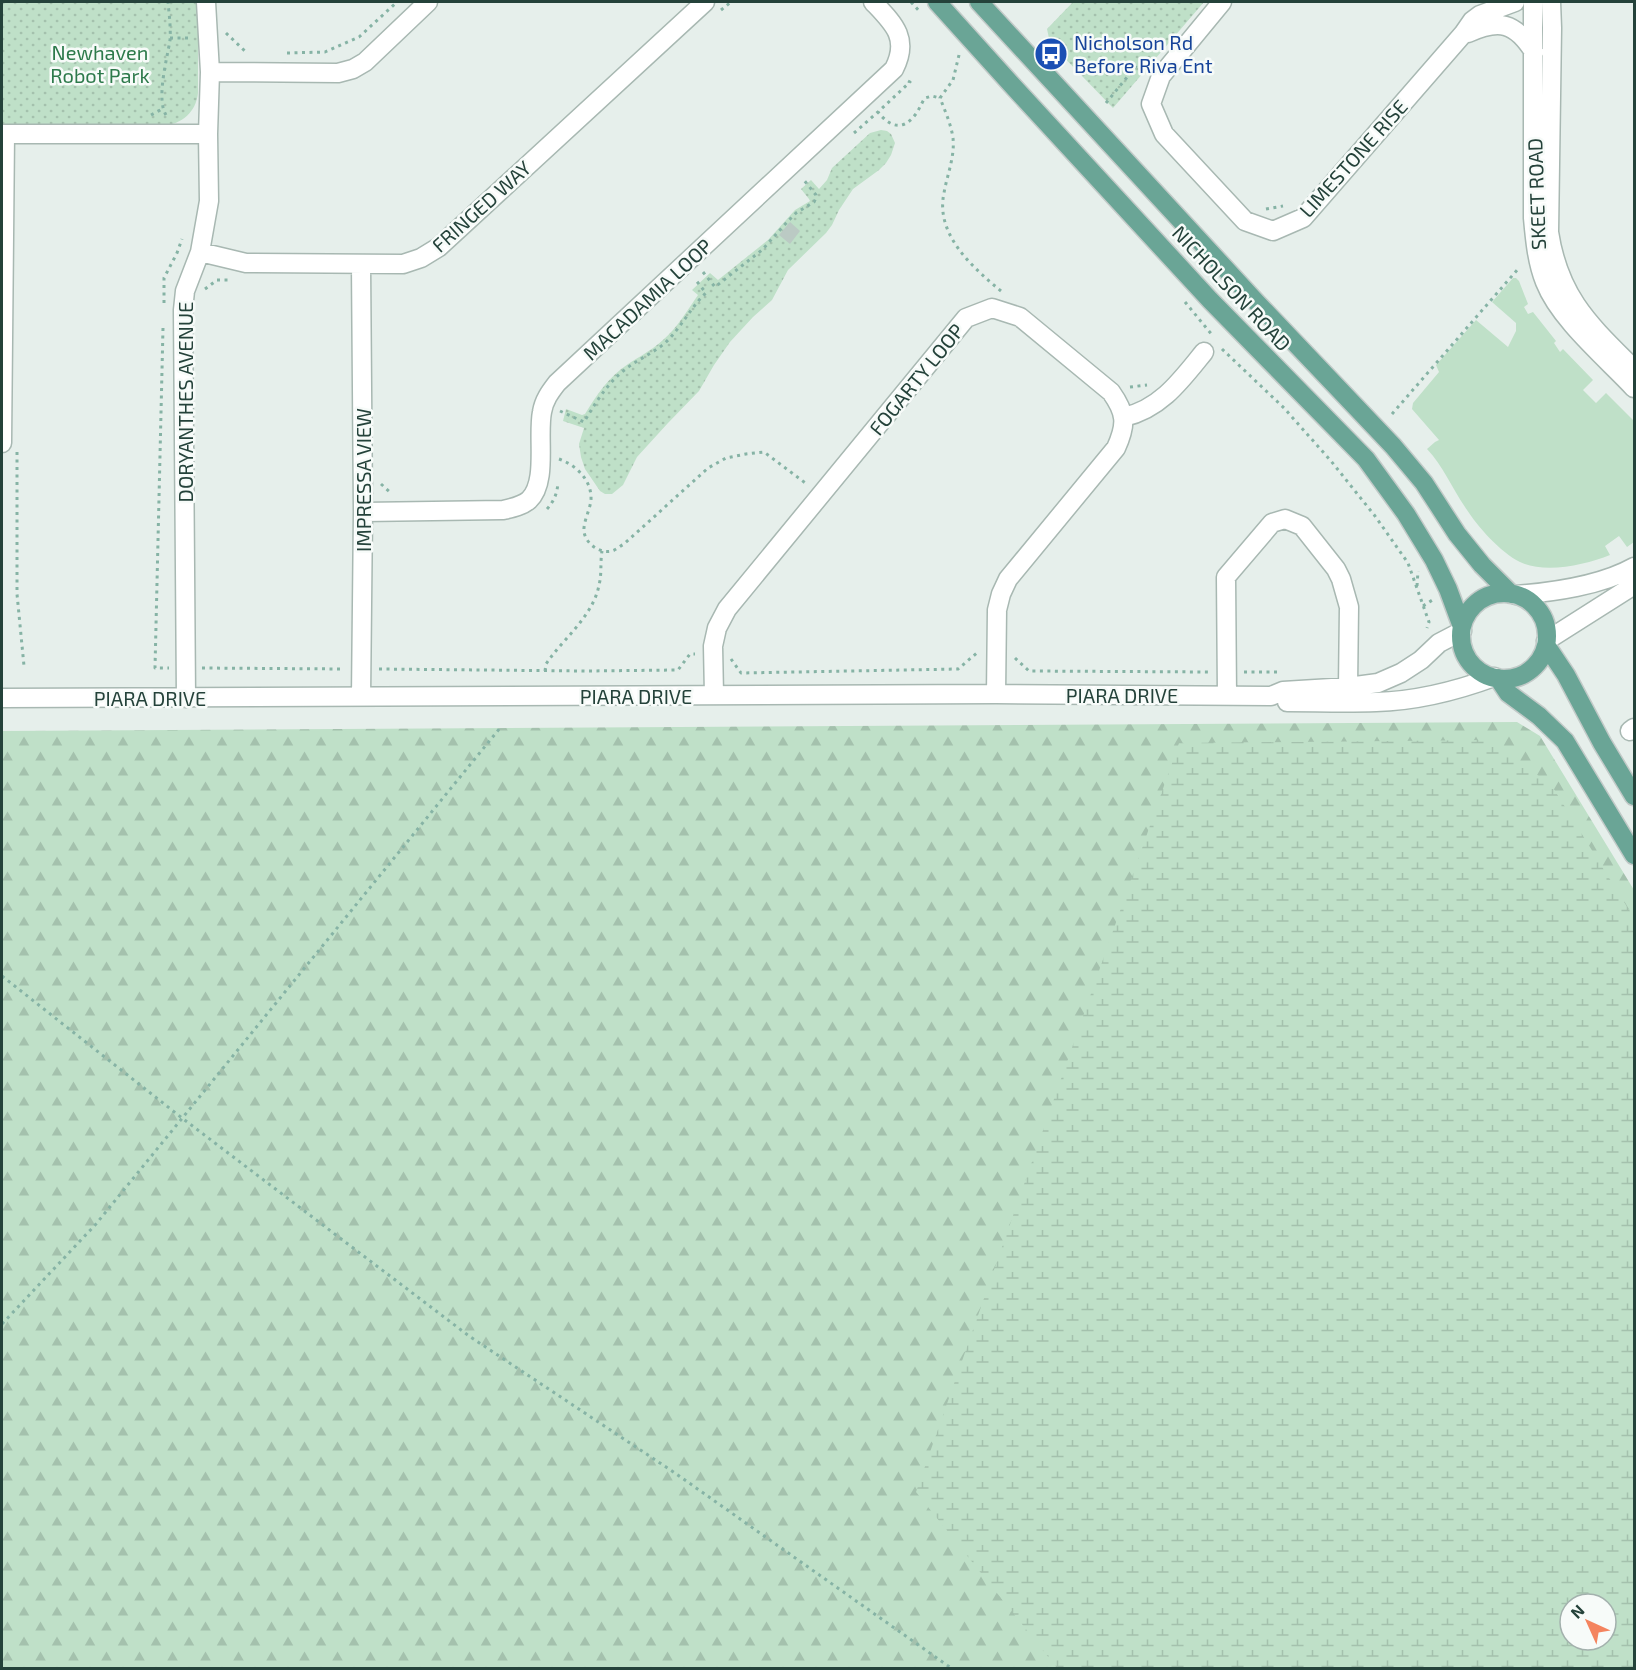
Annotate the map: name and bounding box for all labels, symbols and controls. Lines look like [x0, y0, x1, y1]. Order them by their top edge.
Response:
place label: Nicholson Rd Before Riva Ent [1074, 30, 1213, 77]
bus stop icon: Nicholson Rd Before Riva Ent [1033, 36, 1069, 72]
park label: Newhaven Robot Park [50, 40, 150, 87]
street label: LIMESTONE RISE [1294, 94, 1412, 222]
street label: SKEET ROAD [1522, 137, 1550, 251]
street label: FRINGED WAY [427, 155, 536, 257]
street label: NICHOLSON ROAD [1168, 220, 1296, 356]
street label: MACADAMIA LOOP [578, 233, 716, 365]
street label: DORYANTHES AVENUE [173, 302, 197, 502]
street label: FOGARTY LOOP [864, 318, 968, 440]
street label: IMPRESSA VIEW [351, 408, 375, 552]
street label: PIARA DRIVE [1066, 683, 1178, 707]
street label: PIARA DRIVE [580, 684, 692, 708]
street label: PIARA DRIVE [94, 686, 206, 710]
north arrow [1558, 1592, 1618, 1652]
text: N [1566, 1600, 1588, 1622]

